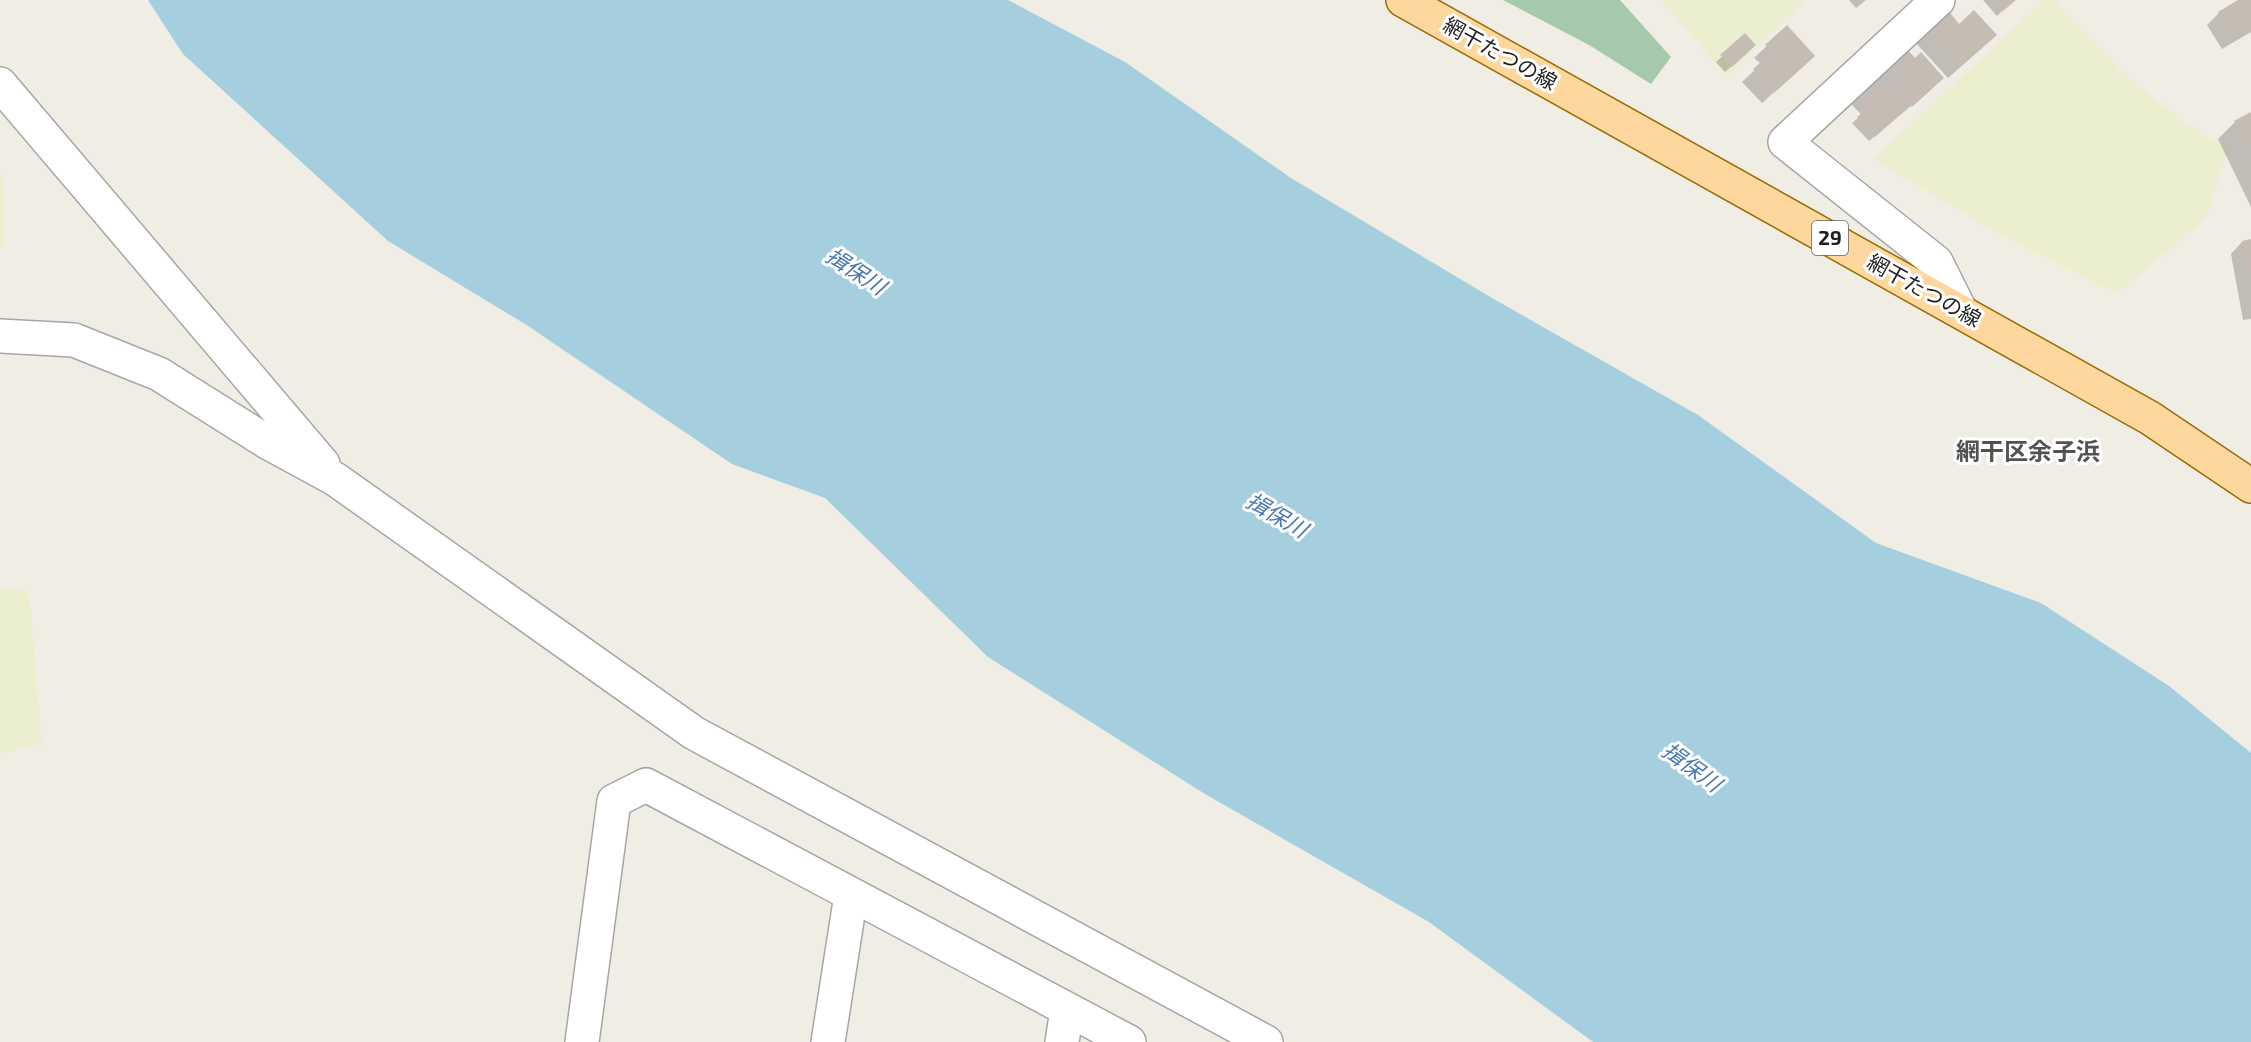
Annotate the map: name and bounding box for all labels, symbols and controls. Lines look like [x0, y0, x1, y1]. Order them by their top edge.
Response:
street label: 網干たつの線 [1440, 11, 1562, 94]
road number: 29 [1812, 221, 1848, 255]
water label: 揖保川 [822, 241, 893, 300]
street label: 網干たつの線 [1864, 248, 1986, 331]
district label: 網干区余子浜 [1956, 436, 2100, 465]
water label: 揖保川 [1242, 486, 1314, 543]
water label: 揖保川 [1658, 736, 1729, 797]

